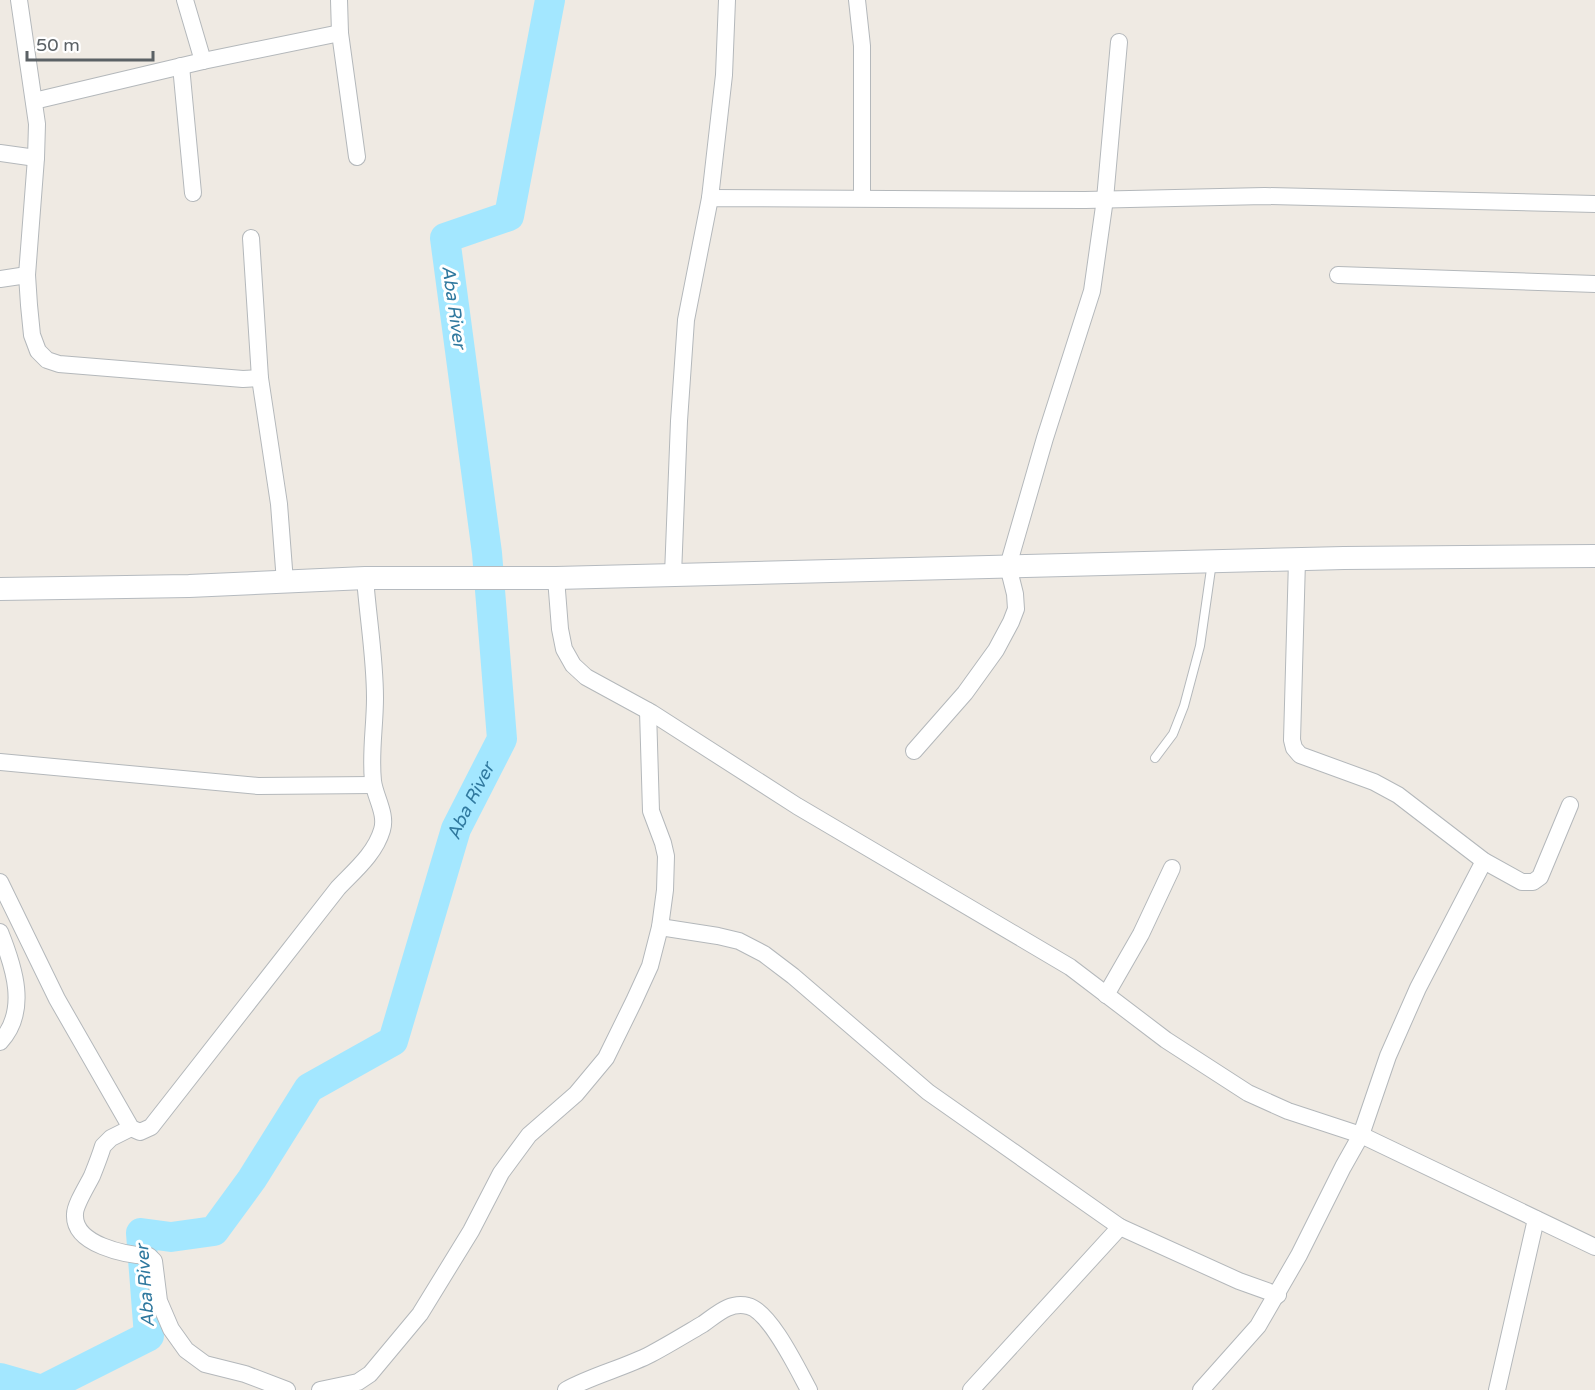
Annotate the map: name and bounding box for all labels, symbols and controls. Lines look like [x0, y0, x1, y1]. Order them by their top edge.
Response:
scale bar [27, 24, 153, 62]
text: 50 m [36, 34, 80, 56]
water label: Aba River [437, 264, 471, 352]
water label: Aba River [442, 757, 500, 842]
water label: Aba River [131, 1242, 159, 1328]

